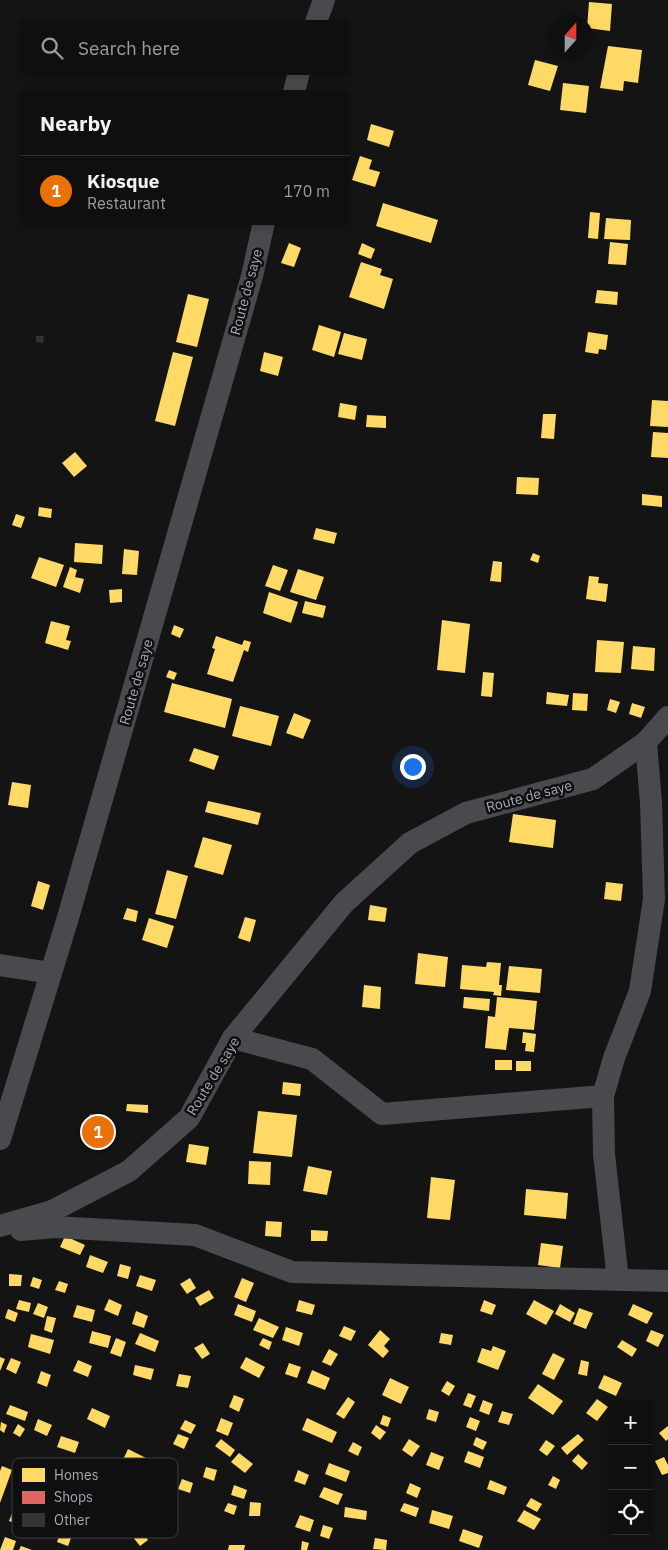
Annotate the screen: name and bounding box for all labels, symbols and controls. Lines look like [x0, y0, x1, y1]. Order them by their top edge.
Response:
north arrow [548, 15, 593, 60]
search box [20, 20, 350, 75]
icon: search [38, 34, 66, 62]
text: Search here [78, 36, 180, 60]
text: Nearby [40, 109, 111, 137]
text: Kiosque [87, 169, 160, 193]
text: 1 [51, 181, 61, 201]
text: 170 m [283, 181, 330, 201]
text: Restaurant [87, 193, 166, 213]
street label: Route de saye [226, 247, 266, 337]
street label: Route de saye [115, 637, 157, 727]
your location [400, 754, 426, 780]
street label: Route de saye [484, 776, 574, 816]
street label: Route de saye [183, 1033, 244, 1118]
pin: 1 [82, 1113, 114, 1151]
map controls [608, 1400, 653, 1535]
button: + [608, 1400, 653, 1445]
button: − [608, 1445, 653, 1490]
legend [12, 1458, 178, 1538]
text: Homes [54, 1466, 99, 1484]
text: Shops [54, 1488, 93, 1506]
button: locate [608, 1490, 653, 1535]
text: Other [54, 1511, 90, 1529]

